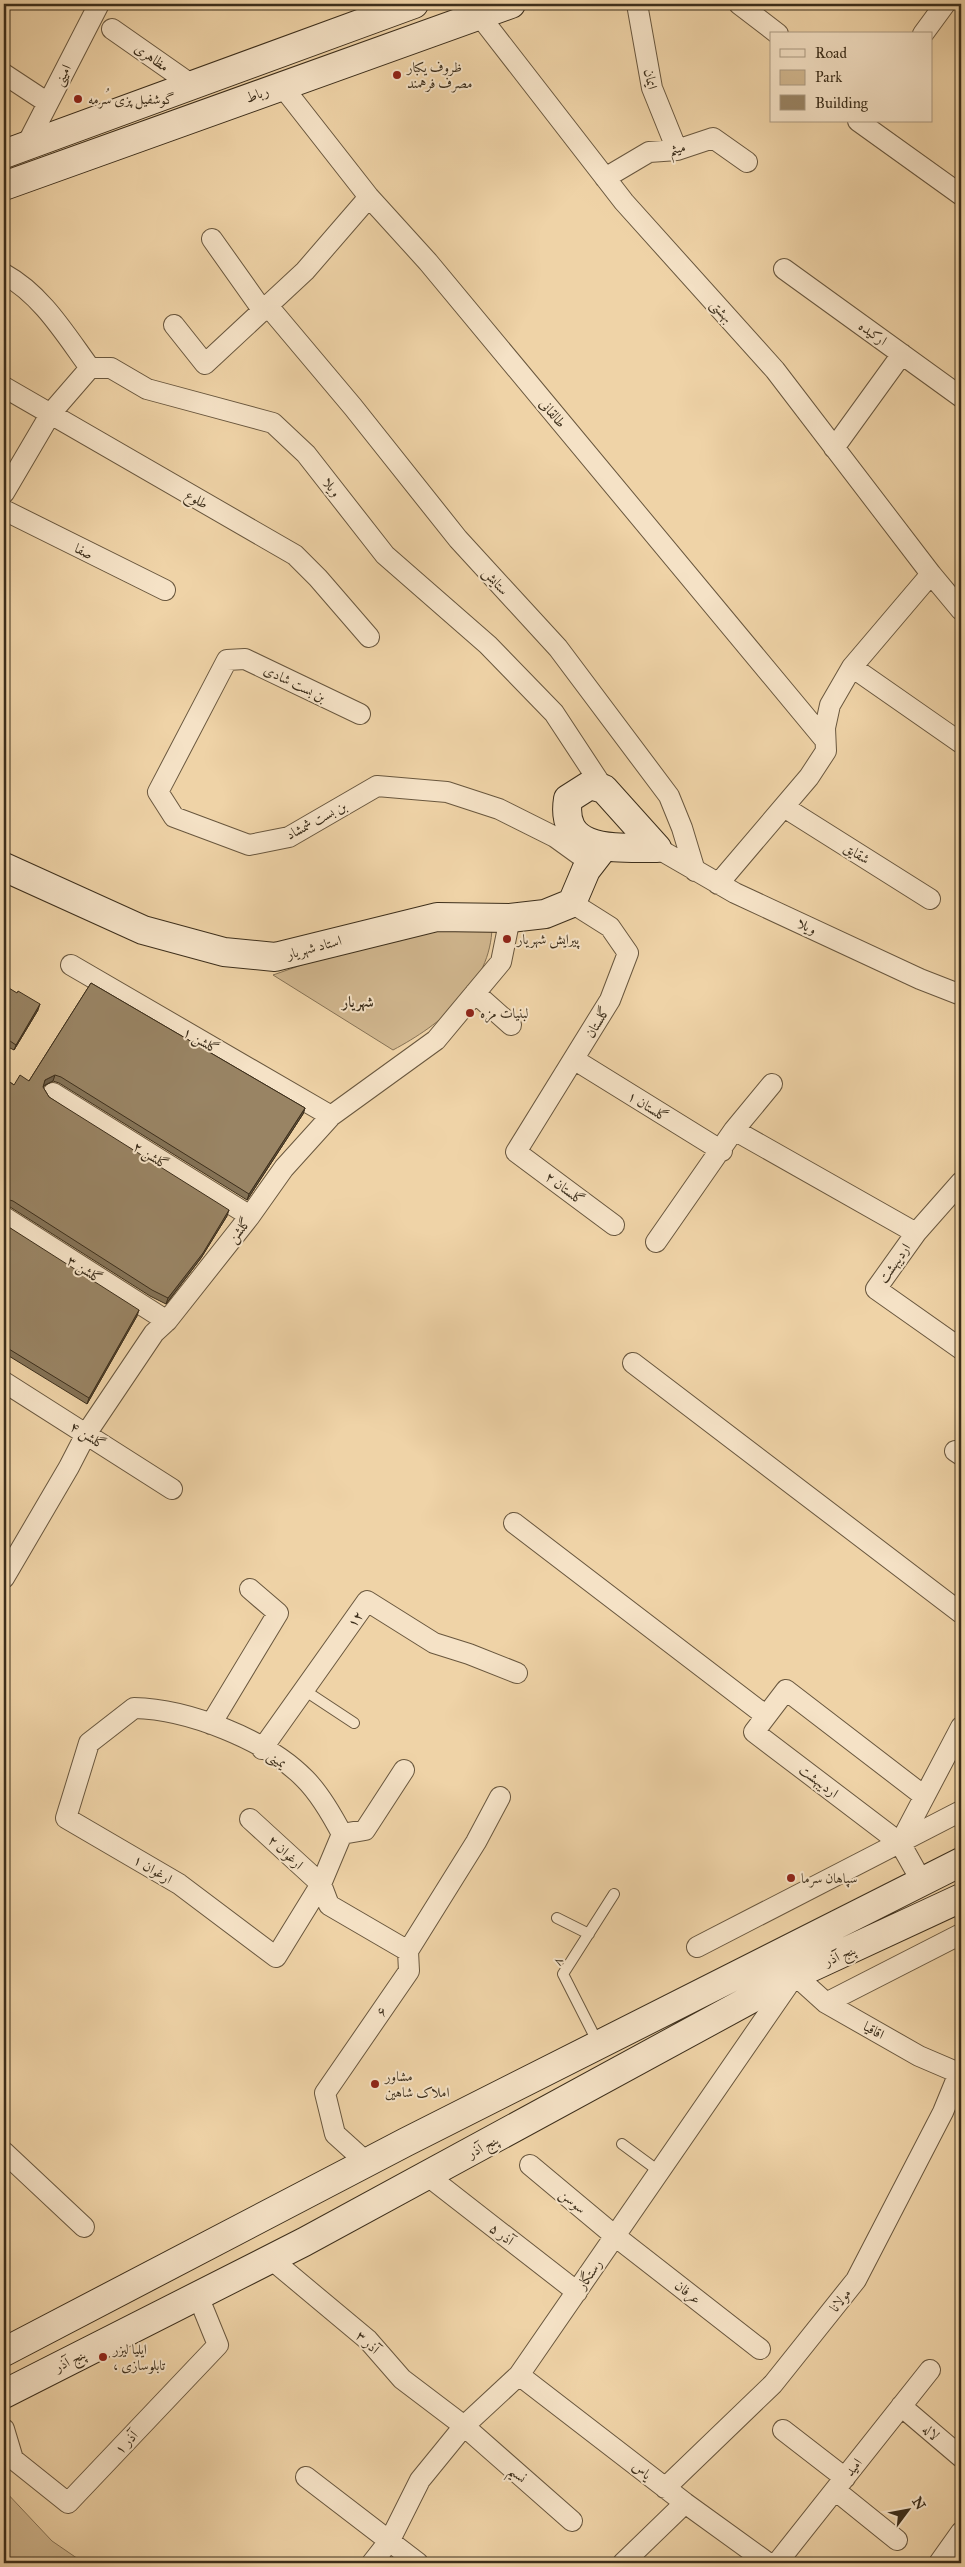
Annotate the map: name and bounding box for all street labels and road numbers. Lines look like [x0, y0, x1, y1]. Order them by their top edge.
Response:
street label: مظاهری [131, 39, 172, 75]
street label: امینی [50, 62, 76, 89]
street label: ایمان [640, 67, 661, 91]
street label: رباط [243, 82, 271, 107]
street label: میثم [667, 138, 688, 163]
street label: بهشتی [706, 296, 737, 327]
street label: ارکیده [855, 317, 890, 349]
street label: طالقانی [536, 395, 570, 431]
street label: ویلا [319, 474, 344, 500]
street label: طلوع [181, 486, 211, 515]
street label: صفا [72, 540, 96, 563]
street label: ستایش [478, 564, 512, 599]
street label: بن بست شادی [261, 661, 329, 706]
street label: بن بست شمشاد [283, 797, 350, 843]
street label: شقایق [841, 839, 873, 868]
street label: ویلا [794, 915, 819, 938]
street label: استاد شهریار [283, 932, 344, 964]
street label: گلستان [582, 1004, 613, 1041]
street label: گلشن ۱ [179, 1023, 222, 1058]
street label: گلستان ۱ [624, 1087, 671, 1125]
street label: گلشن ۲ [129, 1138, 172, 1174]
street label: گلستان ۲ [542, 1168, 588, 1209]
street label: گلشن [224, 1214, 255, 1247]
street label: اردیبهشت [875, 1240, 915, 1287]
street label: گلشن ۳ [63, 1252, 106, 1288]
street label: گلشن ۴ [66, 1418, 109, 1454]
street label: ۱۲ [344, 1608, 367, 1631]
street label: یمینی [263, 1747, 290, 1773]
street label: اردیبهشت [795, 1761, 842, 1803]
street label: ارغوان ۲ [264, 1832, 307, 1873]
street label: ارغوان ۱ [130, 1851, 175, 1888]
street label: پنج آذر [820, 1941, 861, 1974]
street label: ۸ [548, 1954, 567, 1969]
street label: ۶ [372, 2003, 391, 2020]
street label: اقاقیا [860, 2018, 887, 2043]
street label: پنج آذر [463, 2131, 504, 2166]
street label: سوسن [555, 2185, 589, 2218]
street label: آذر ۵ [486, 2220, 519, 2250]
street label: رستگار [571, 2255, 606, 2294]
street label: عرفان [671, 2277, 704, 2309]
street label: مولانا [826, 2285, 855, 2315]
street label: آذر ۳ [352, 2327, 384, 2359]
street label: پنج آذر [50, 2345, 91, 2380]
street label: لاله [919, 2421, 943, 2444]
street label: آذر ۱ [111, 2426, 143, 2458]
street label: امید [841, 2455, 866, 2480]
street label: یاس [629, 2458, 656, 2484]
street label: نسیم [502, 2462, 530, 2490]

